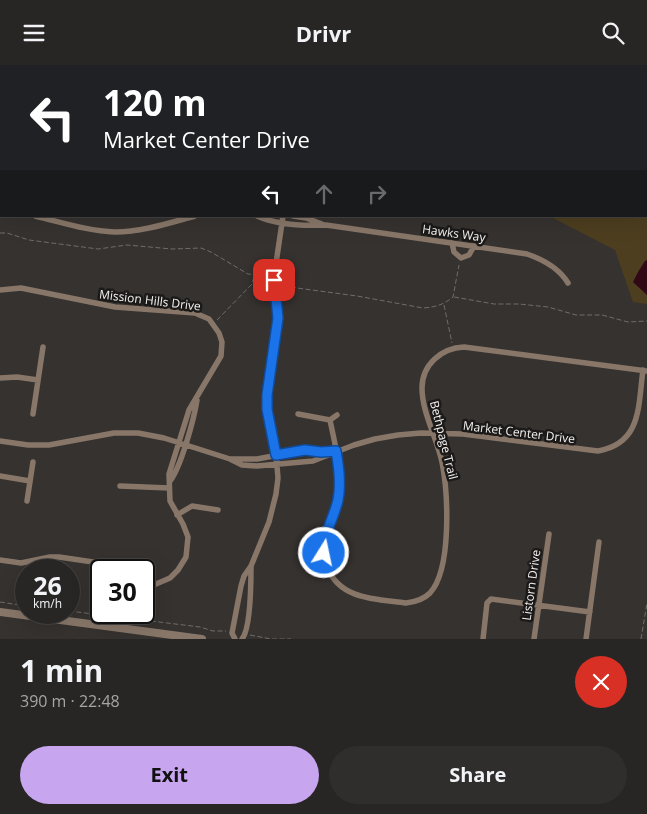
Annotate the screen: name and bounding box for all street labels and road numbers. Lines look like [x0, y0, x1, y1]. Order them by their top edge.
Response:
street label: Hawks Way [421, 220, 488, 246]
street label: Mission Hills Drive [98, 285, 202, 315]
street label: Bethpage Trail [426, 399, 462, 481]
street label: Market Center Drive [462, 417, 576, 447]
street label: Listorn Drive [518, 548, 544, 621]

